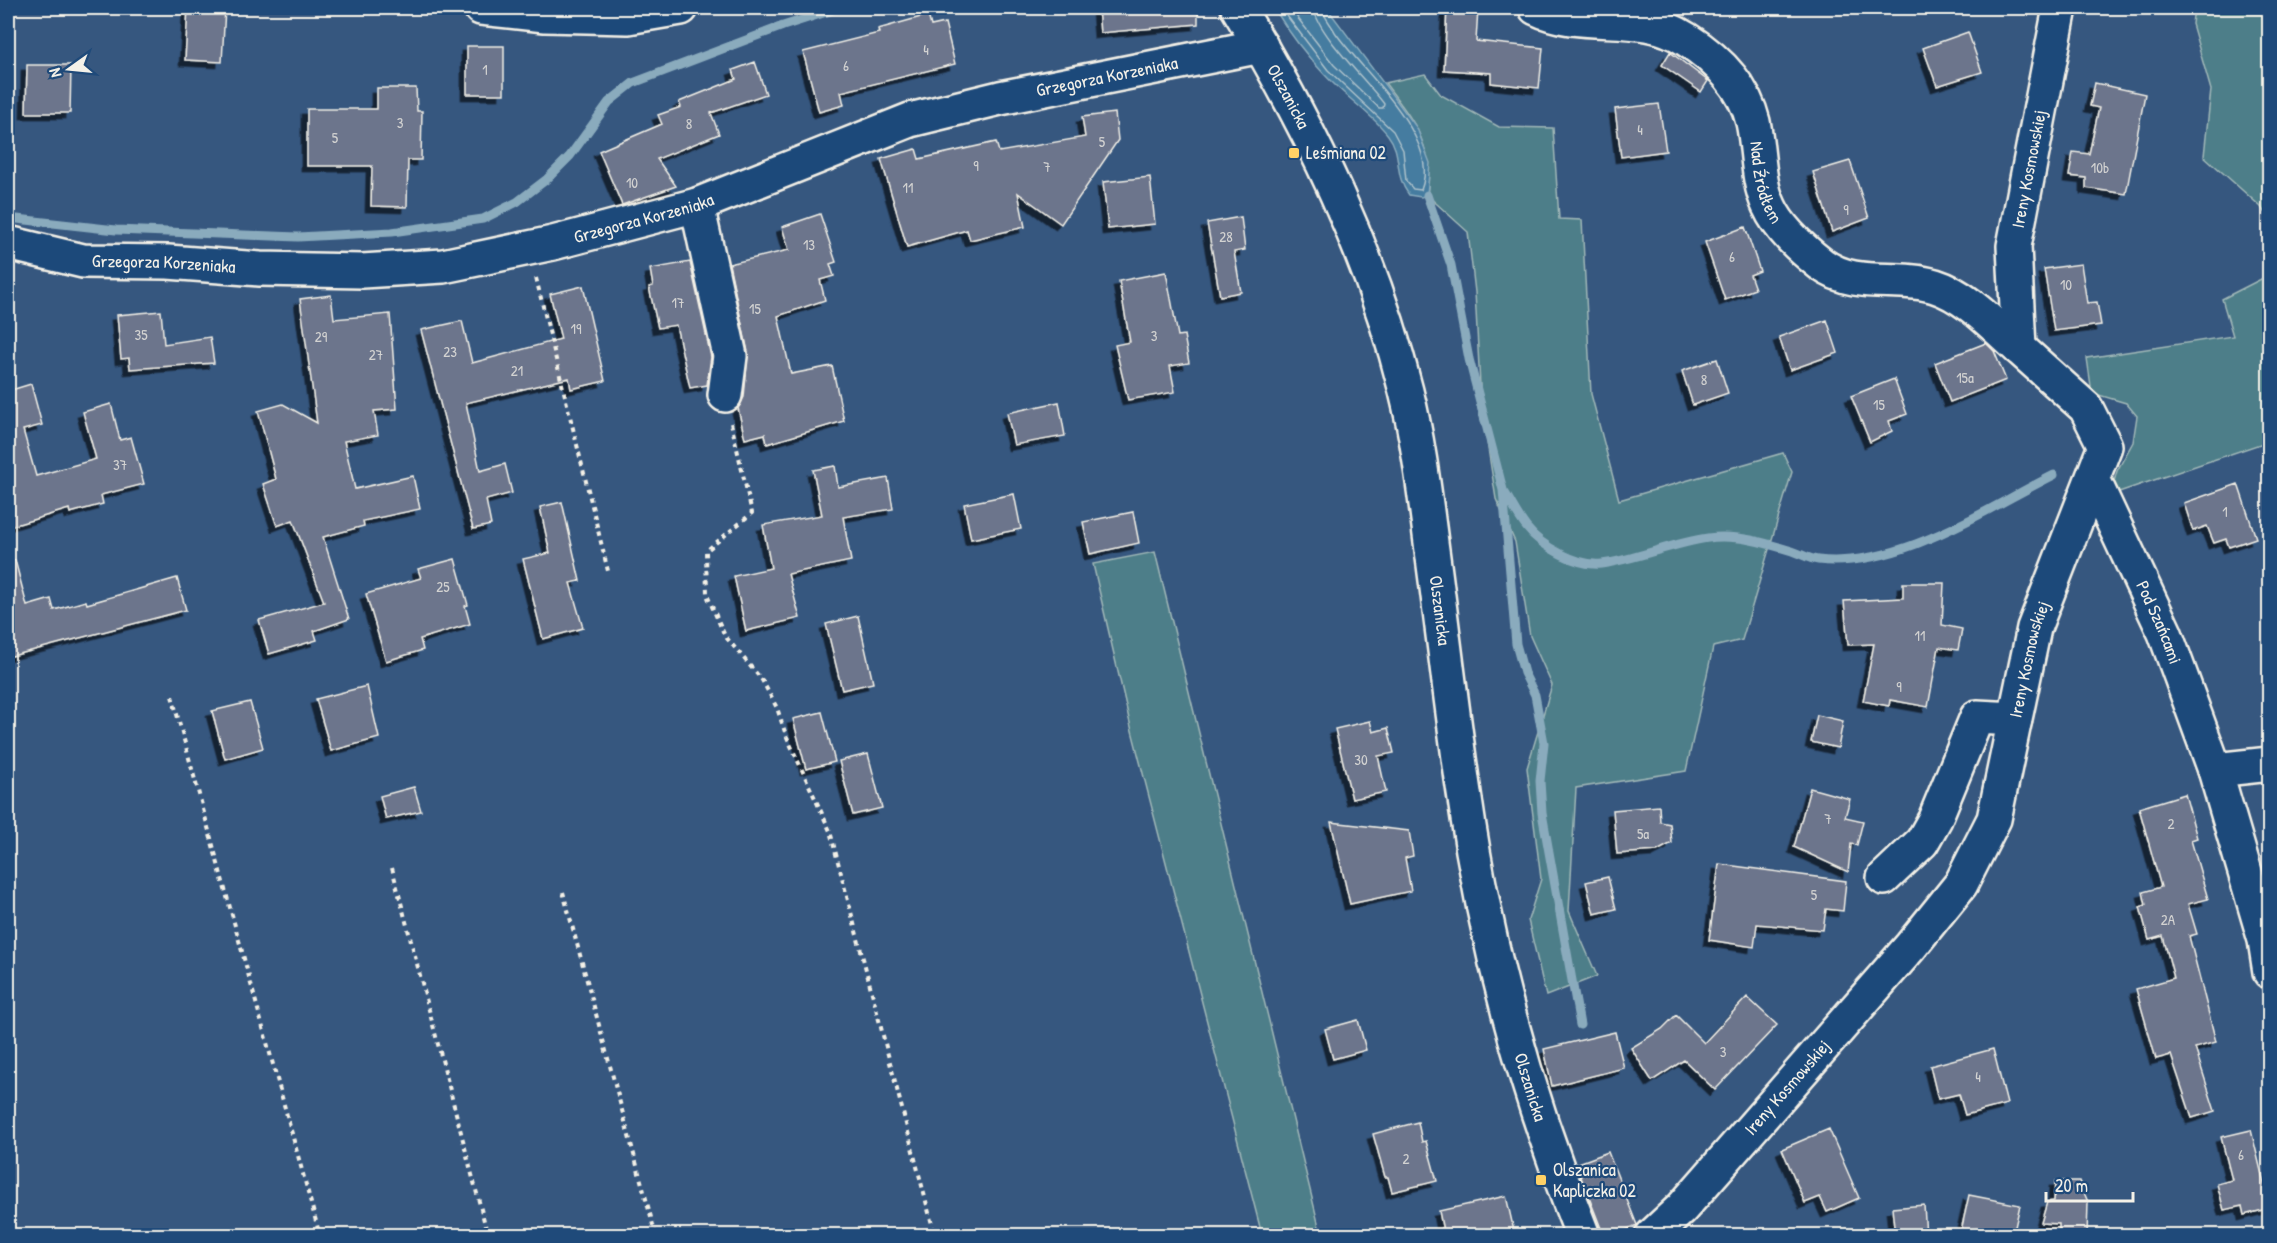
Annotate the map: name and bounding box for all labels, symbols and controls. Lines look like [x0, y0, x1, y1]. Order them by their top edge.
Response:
north arrow [39, 39, 99, 99]
house number: 4 [923, 39, 929, 60]
street label: Grzegorza Korzeniaka [1034, 50, 1180, 103]
house number: 6 [843, 55, 849, 76]
house number: 1 [482, 59, 488, 80]
street label: Olszanicka [1261, 59, 1317, 133]
text: N [43, 65, 66, 80]
street label: Ireny Kosmowskiej [2005, 108, 2052, 230]
house number: 3 [397, 112, 404, 133]
house number: 8 [686, 113, 692, 134]
house number: 4 [1637, 119, 1643, 140]
house number: 5 [332, 127, 339, 148]
house number: 5 [1099, 131, 1106, 152]
place label: Leśmiana 02 [1306, 140, 1387, 165]
street label: Nad Źródłem [1744, 140, 1789, 228]
marker: Leśmiana 02 [1287, 146, 1301, 160]
house number: 9 [973, 155, 979, 176]
house number: 7 [1043, 156, 1051, 177]
house number: 10b [2091, 157, 2109, 178]
house number: 10 [626, 172, 638, 193]
house number: 11 [903, 177, 913, 198]
street label: Grzegorza Korzeniaka [571, 187, 717, 249]
house number: 9 [1843, 199, 1849, 220]
house number: 28 [1219, 226, 1233, 247]
house number: 13 [803, 234, 815, 255]
house number: 6 [1729, 246, 1735, 267]
street label: Grzegorza Korzeniaka [92, 248, 237, 279]
house number: 10 [2060, 274, 2072, 295]
house number: 17 [672, 292, 684, 313]
house number: 15 [749, 298, 762, 319]
house number: 19 [571, 318, 582, 339]
house number: 35 [134, 324, 148, 345]
house number: 3 [1151, 325, 1158, 346]
house number: 29 [315, 326, 328, 347]
house number: 23 [443, 341, 457, 362]
house number: 27 [369, 344, 383, 365]
house number: 21 [511, 360, 523, 381]
house number: 15a [1956, 367, 1974, 388]
house number: 8 [1701, 369, 1707, 390]
house number: 15 [1873, 394, 1886, 415]
house number: 37 [113, 454, 127, 475]
house number: 1 [2222, 501, 2228, 522]
street label: Olszanicka [1424, 574, 1457, 647]
house number: 25 [436, 576, 450, 597]
street label: Pod Szańcami [2130, 576, 2188, 667]
street label: Ireny Kosmowskiej [2003, 597, 2055, 720]
house number: 11 [1915, 625, 1925, 646]
house number: 9 [1896, 676, 1902, 697]
house number: 30 [1354, 749, 1368, 770]
house number: 7 [1824, 808, 1832, 829]
house number: 2 [2167, 813, 2175, 834]
house number: 5a [1637, 823, 1649, 844]
house number: 5 [1811, 884, 1818, 905]
house number: 2A [2161, 909, 2176, 930]
street label: Ireny Kosmowskiej [1738, 1034, 1836, 1140]
house number: 3 [1720, 1041, 1727, 1062]
street label: Olszanicka [1508, 1050, 1553, 1124]
house number: 4 [1975, 1066, 1981, 1087]
house number: 6 [2238, 1144, 2244, 1165]
house number: 2 [1402, 1148, 1410, 1169]
place label: Olszanica Kapliczka 02 [1553, 1157, 1636, 1203]
scale bar [2046, 1165, 2133, 1203]
marker: Olszanica Kapliczka 02 [1534, 1173, 1548, 1187]
text: 20 m [2055, 1173, 2088, 1198]

